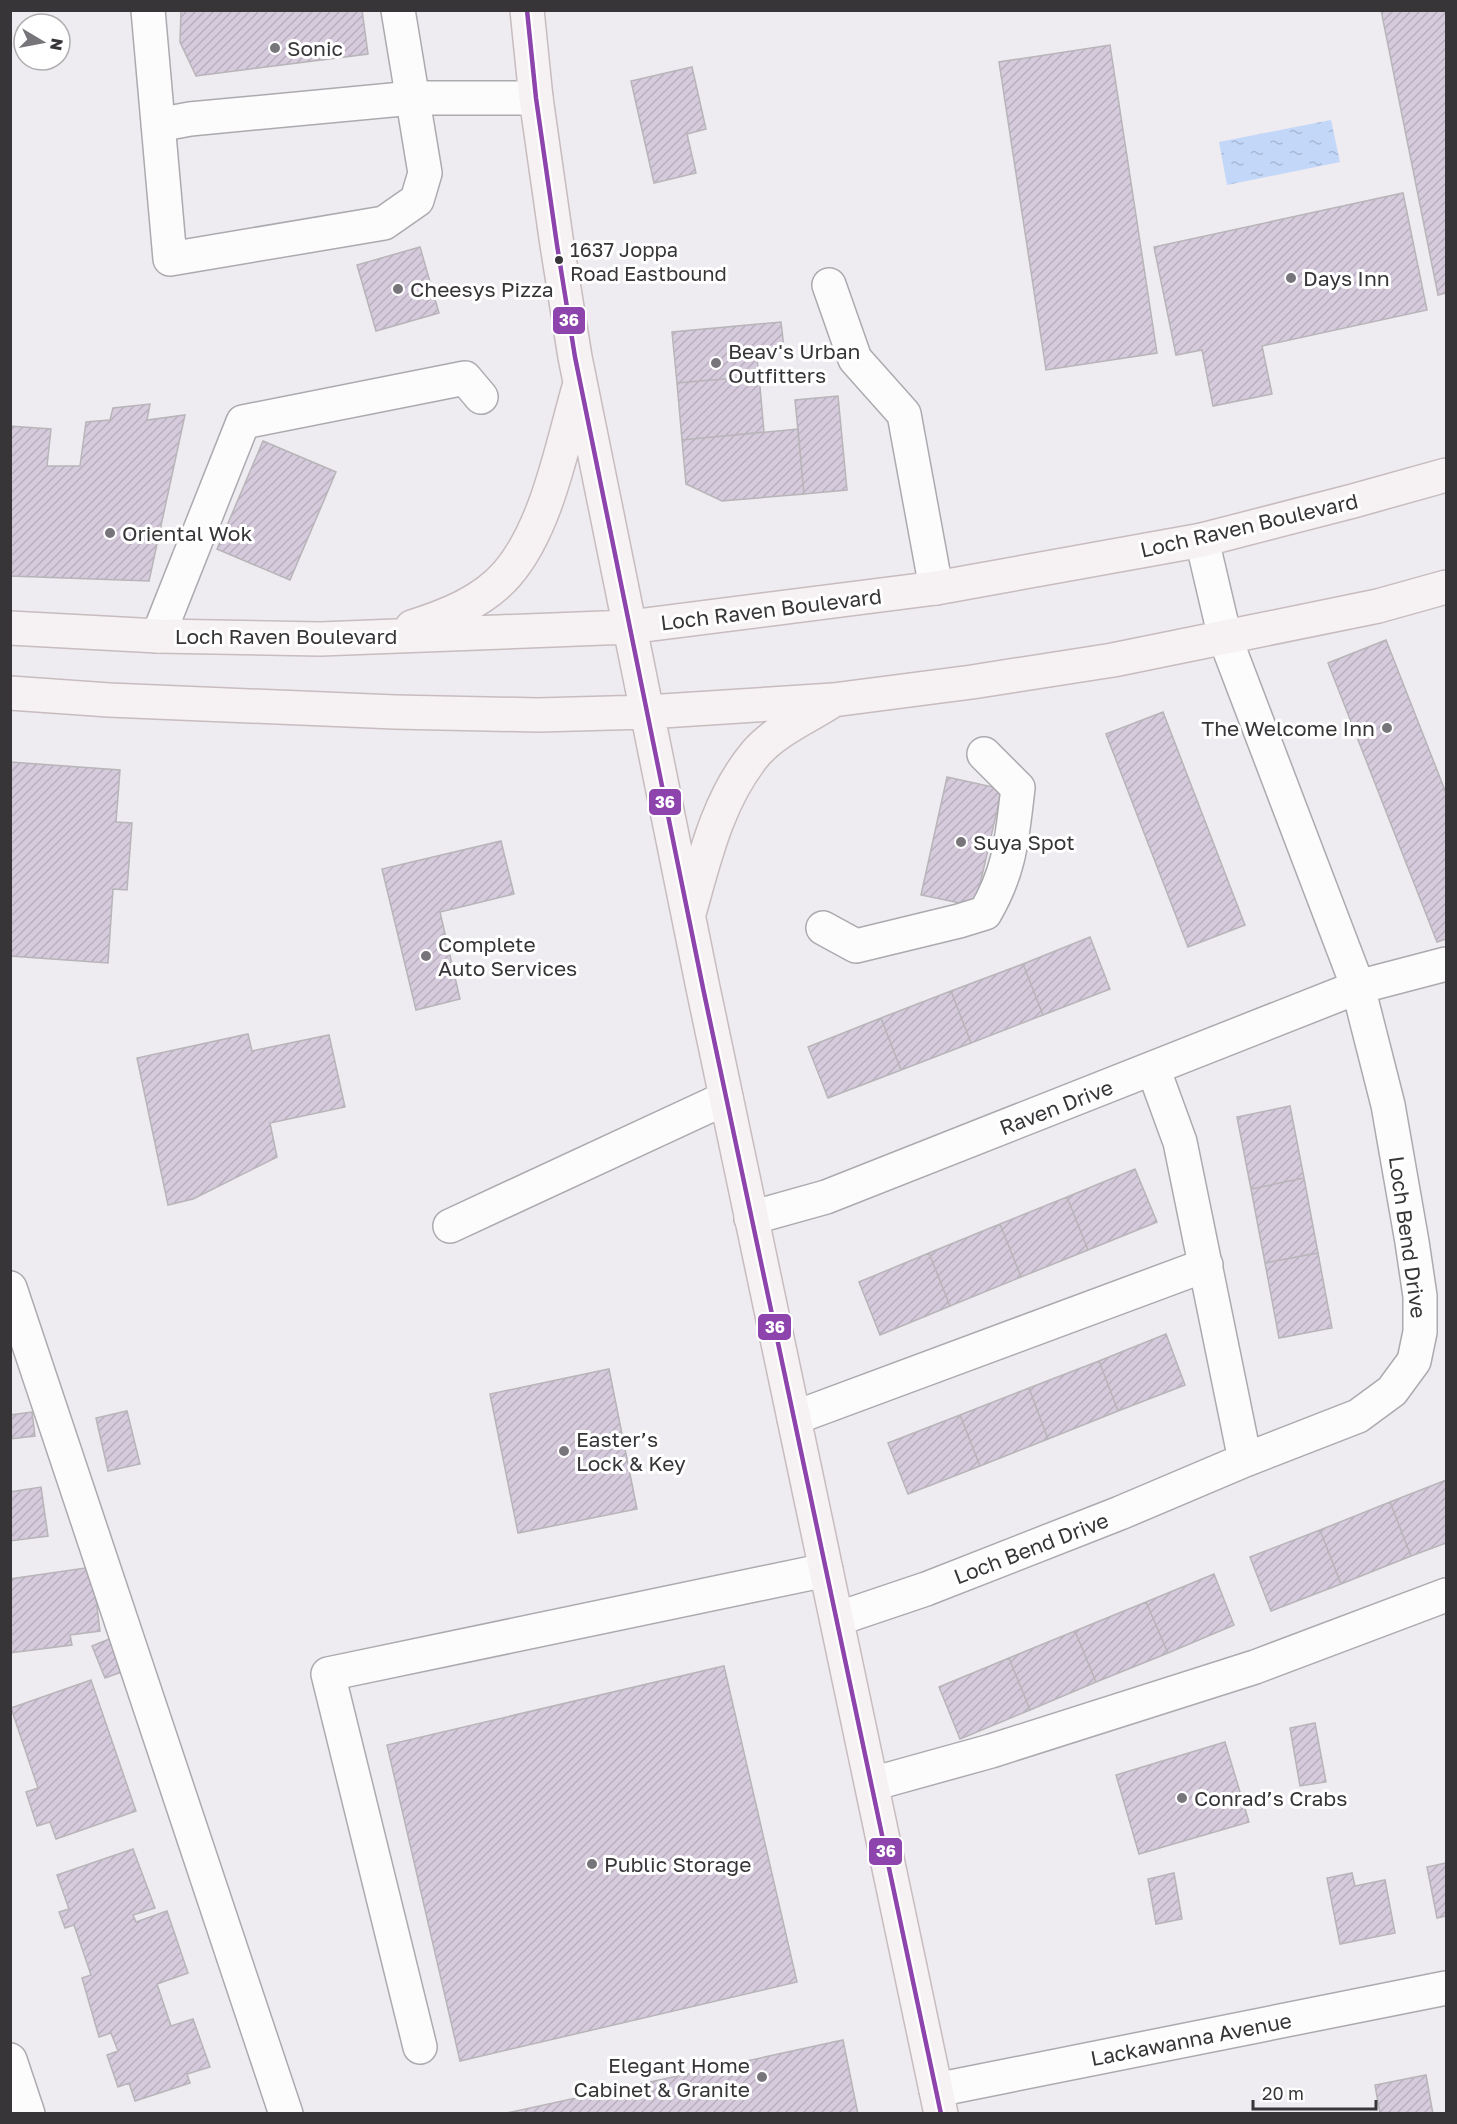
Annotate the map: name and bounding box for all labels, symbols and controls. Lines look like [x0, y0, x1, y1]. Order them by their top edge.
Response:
north arrow [12, 12, 72, 72]
place label: Sonic [287, 35, 343, 61]
text: N [46, 37, 68, 52]
marker: Sonic [268, 41, 282, 55]
place label: 1637 Joppa Road Eastbound [570, 237, 727, 285]
marker: 1637 Joppa Road Eastbound [553, 254, 565, 266]
place label: Days Inn [1303, 265, 1390, 291]
marker: Days Inn [1284, 271, 1298, 285]
place label: Cheesys Pizza [410, 276, 554, 302]
marker: Cheesys Pizza [391, 282, 405, 296]
line badge: 36 [552, 306, 586, 335]
text: 36 [559, 310, 579, 330]
place label: Beav's Urban Outfitters [728, 338, 861, 388]
marker: Beav's Urban Outfitters [709, 356, 723, 370]
street label: Loch Raven Boulevard [1138, 487, 1360, 563]
place label: Oriental Wok [122, 520, 252, 546]
marker: Oriental Wok [103, 526, 117, 540]
street label: Loch Raven Boulevard [659, 583, 883, 635]
street label: Loch Raven Boulevard [175, 623, 397, 649]
place label: The Welcome Inn [1201, 715, 1375, 741]
marker: The Welcome Inn [1380, 721, 1394, 735]
line badge: 36 [648, 788, 682, 816]
text: 36 [655, 792, 675, 812]
place label: Suya Spot [973, 829, 1075, 855]
marker: Suya Spot [954, 835, 968, 849]
place label: Complete Auto Services [438, 931, 577, 981]
marker: Complete Auto Services [419, 949, 433, 963]
street label: Raven Drive [996, 1073, 1116, 1141]
street label: Loch Bend Drive [1384, 1154, 1432, 1320]
line badge: 36 [757, 1313, 792, 1341]
text: 36 [765, 1317, 785, 1337]
place label: Easter’s Lock & Key [576, 1426, 686, 1476]
marker: Easter’s Lock & Key [557, 1444, 571, 1458]
street label: Loch Bend Drive [950, 1507, 1112, 1589]
place label: Conrad’s Crabs [1194, 1785, 1347, 1811]
marker: Conrad’s Crabs [1175, 1791, 1189, 1805]
line badge: 36 [868, 1837, 903, 1866]
text: 36 [876, 1841, 896, 1861]
place label: Public Storage [604, 1851, 751, 1877]
marker: Public Storage [585, 1857, 599, 1871]
street label: Lackawanna Avenue [1088, 2007, 1294, 2071]
place label: Elegant Home Cabinet & Granite [573, 2052, 750, 2102]
marker: Elegant Home Cabinet & Granite [755, 2070, 769, 2084]
scale bar [1253, 2073, 1376, 2111]
text: 20 m [1262, 2082, 1304, 2104]

